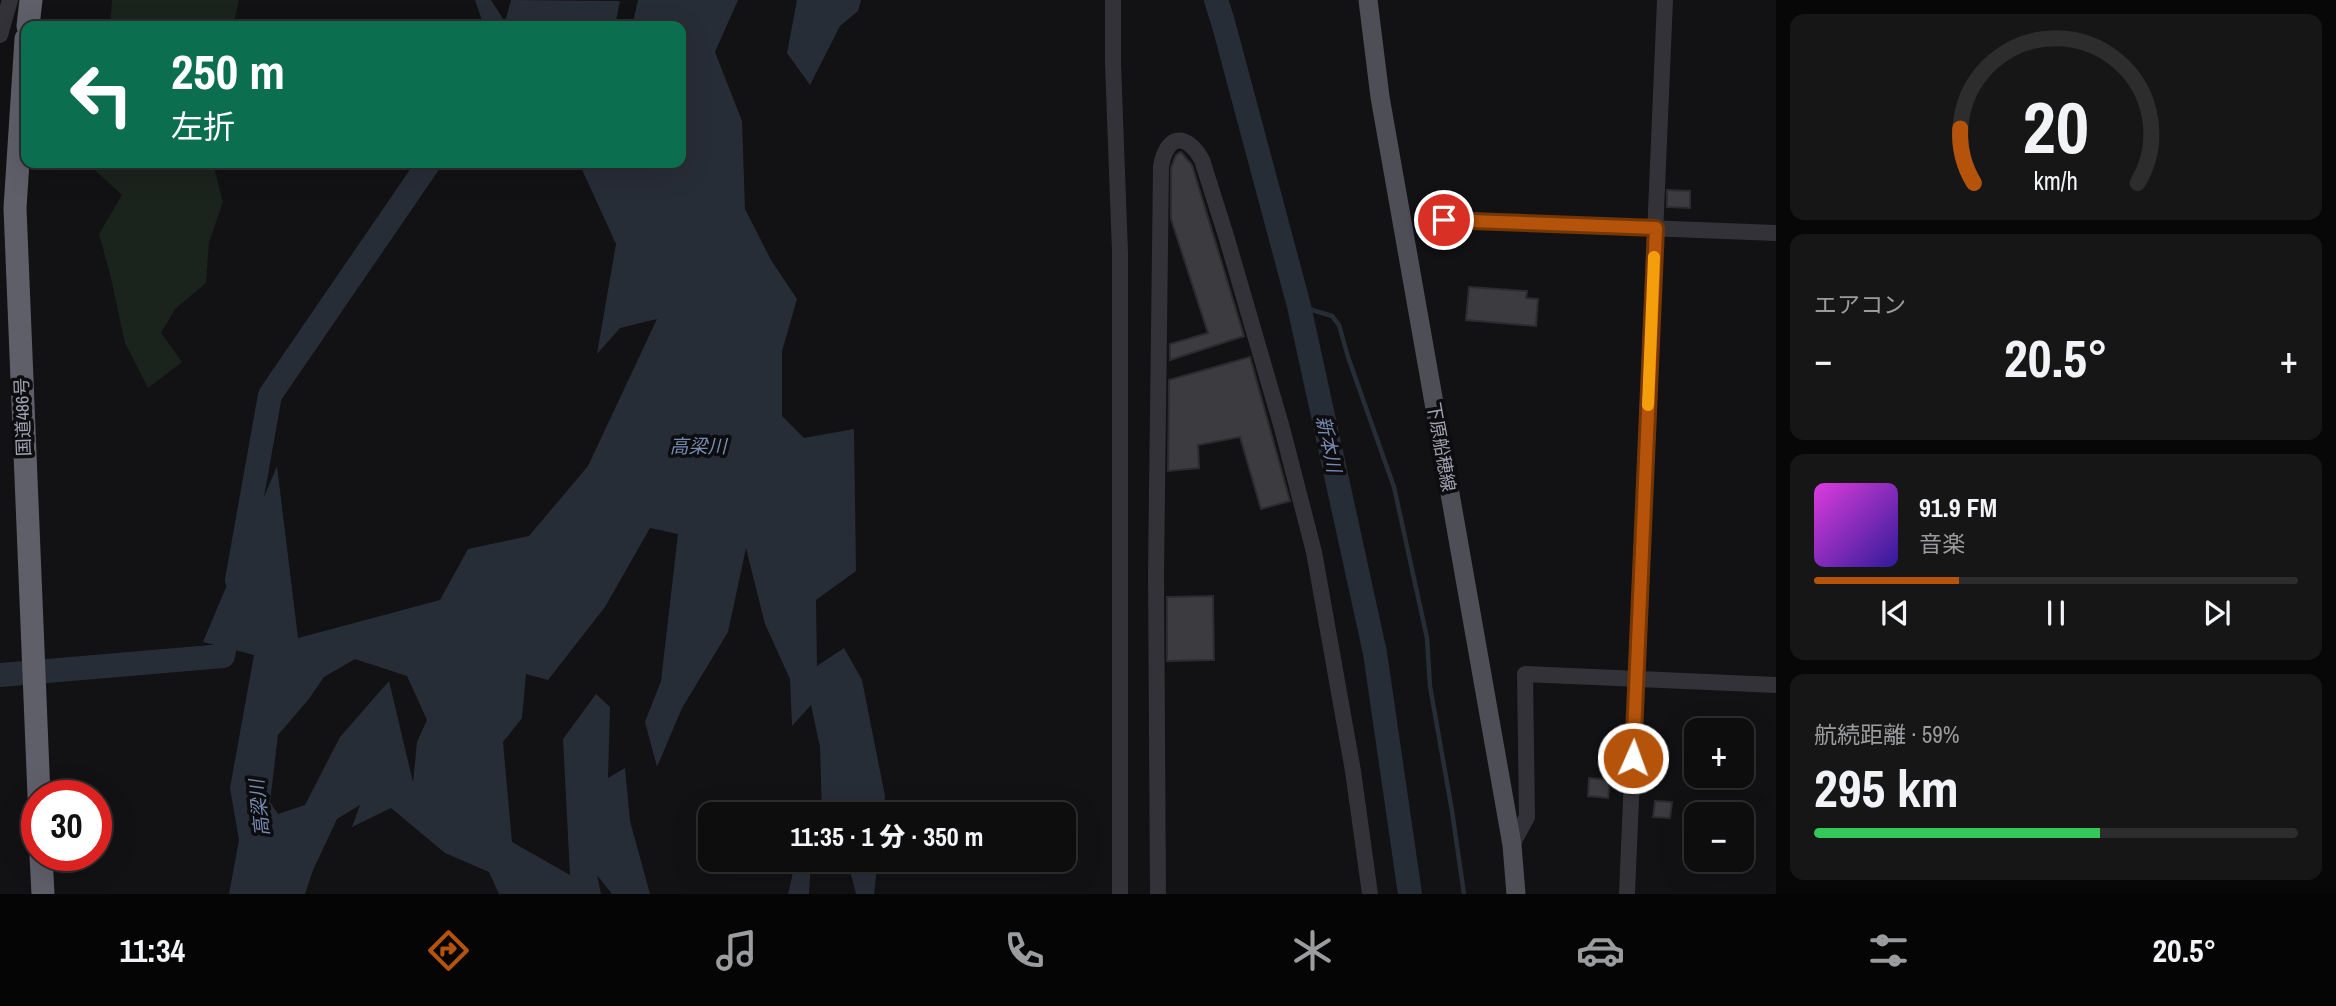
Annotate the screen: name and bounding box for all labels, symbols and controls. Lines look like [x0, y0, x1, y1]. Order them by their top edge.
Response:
text: 250 m [171, 38, 285, 104]
icon: left [56, 49, 147, 140]
text: 20 [2023, 78, 2089, 176]
text: 左折 [171, 105, 235, 148]
text: km/h [2034, 164, 2078, 198]
pin [1414, 190, 1474, 250]
icon: arrive [1425, 201, 1463, 239]
text: エアコン [1814, 289, 1906, 320]
text: 20.5° [2004, 323, 2108, 393]
text: − [1814, 334, 1832, 385]
text: + [2280, 334, 2298, 385]
street label: 国道486号 [9, 377, 36, 457]
street label: 下原船穂線 [1421, 400, 1462, 493]
water label: 新本川 [1310, 413, 1348, 477]
water label: 高梁川 [669, 433, 728, 459]
text: 91.9 FM [1919, 490, 1997, 525]
text: 音楽 [1919, 528, 1965, 559]
icon: previous [1876, 594, 1914, 632]
icon: pause [2037, 594, 2075, 632]
icon: next [2198, 594, 2236, 632]
map controls [1684, 718, 1754, 872]
button: + [1684, 718, 1754, 788]
text: 航続距離 · 59% [1814, 719, 1959, 750]
position arrow [1596, 721, 1670, 795]
text: 295 km [1814, 753, 1959, 823]
water label: 高梁川 [243, 776, 275, 838]
speed limit sign: 30 [21, 780, 112, 871]
button: − [1684, 802, 1754, 872]
text: 11:35 · 1 分 · 350 m [790, 819, 984, 854]
icon: directions [424, 926, 473, 975]
icon: music [712, 926, 761, 975]
icon: phone [1000, 926, 1049, 975]
icon: climate [1288, 926, 1337, 975]
icon: car [1576, 926, 1625, 975]
icon: filters [1864, 926, 1913, 975]
text: 11:34 [120, 929, 185, 972]
text: 20.5° [2153, 929, 2216, 972]

